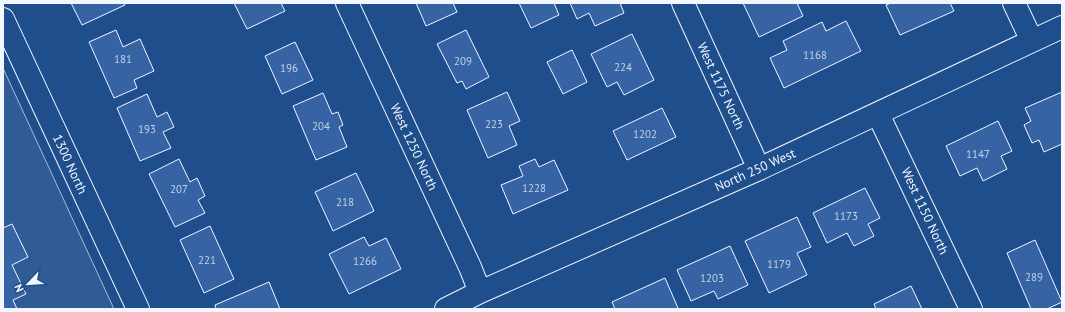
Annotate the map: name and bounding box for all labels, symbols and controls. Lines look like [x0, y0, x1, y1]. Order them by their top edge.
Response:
street label: West 1175 North [693, 40, 749, 132]
house number: 1168 [803, 48, 827, 62]
house number: 181 [114, 52, 132, 66]
house number: 209 [454, 54, 472, 68]
house number: 224 [614, 60, 632, 74]
house number: 196 [280, 61, 298, 75]
street label: West 1250 North [386, 101, 442, 193]
house number: 223 [485, 117, 503, 131]
house number: 204 [312, 119, 330, 133]
house number: 193 [138, 122, 156, 136]
house number: 1202 [633, 127, 657, 141]
street label: 1300 North [49, 131, 91, 197]
street label: North 250 West [712, 144, 799, 195]
house number: 1147 [966, 147, 990, 161]
street label: West 1150 North [897, 165, 953, 257]
house number: 1228 [522, 181, 546, 195]
house number: 207 [170, 182, 188, 196]
house number: 218 [336, 195, 354, 209]
house number: 1173 [834, 209, 858, 223]
house number: 221 [198, 253, 216, 267]
house number: 1266 [353, 254, 377, 268]
house number: 1179 [767, 257, 791, 271]
north arrow [8, 264, 48, 304]
house number: 289 [1025, 270, 1043, 284]
house number: 1203 [700, 271, 724, 285]
text: N [11, 282, 27, 294]

